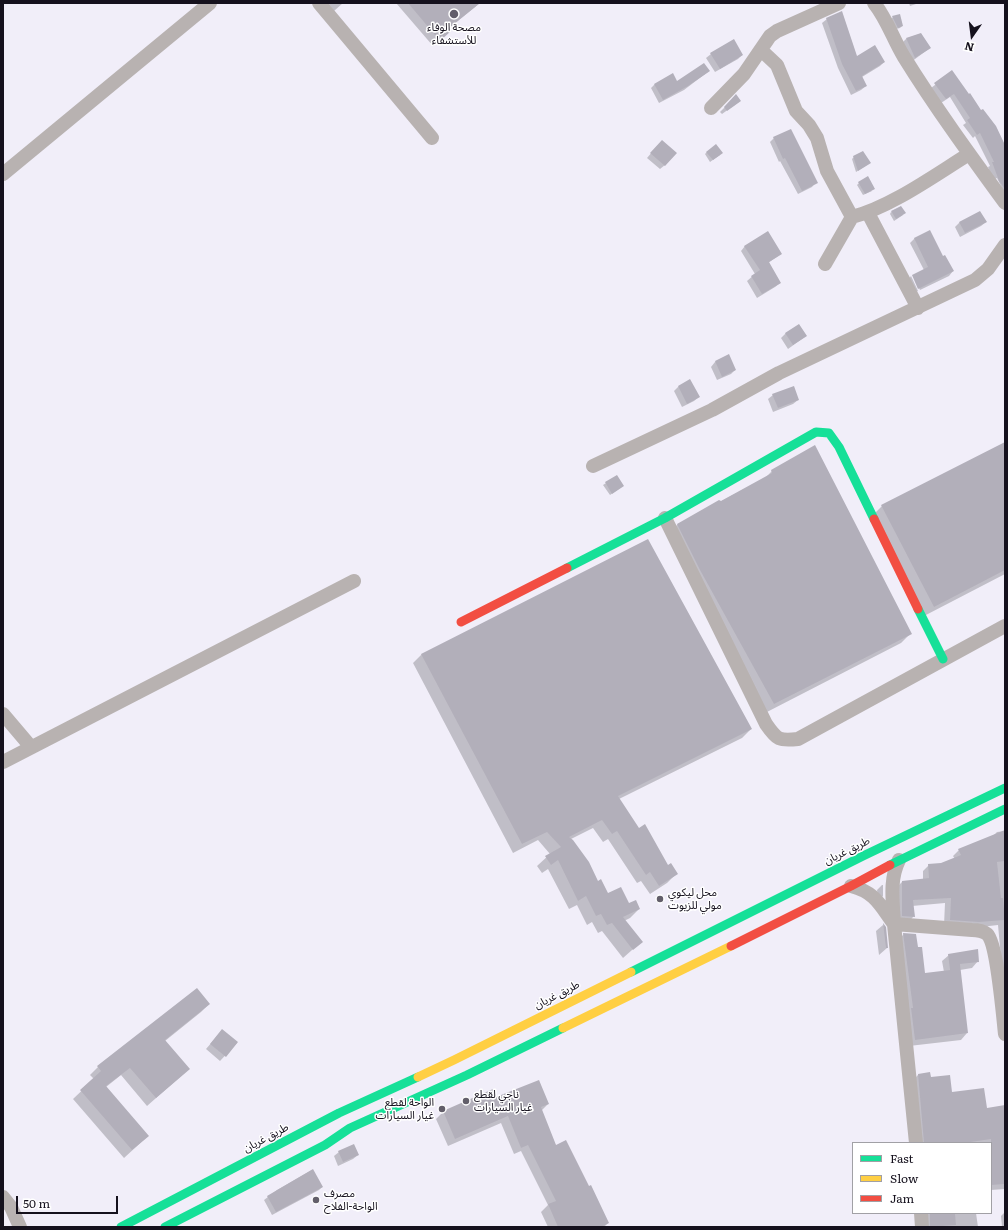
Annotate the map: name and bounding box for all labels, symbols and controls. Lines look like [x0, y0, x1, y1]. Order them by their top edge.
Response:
marker: مصحة الوفاء للأستشفاء [448, 8, 460, 20]
north arrow [952, 16, 992, 56]
place label: مصحة الوفاء للأستشفاء [427, 21, 481, 47]
text: N [963, 39, 976, 57]
street label: طريق غريان [822, 834, 872, 868]
place label: محل ليكوي مولي للزيوت [668, 886, 722, 912]
marker: محل ليكوي مولي للزيوت [655, 894, 665, 904]
street label: طريق غريان [532, 978, 582, 1012]
place label: ناجي لقطع غيار السيارات [474, 1088, 533, 1114]
place label: الواحة لقطع غيار السيارات [375, 1096, 434, 1122]
marker: ناجي لقطع غيار السيارات [461, 1096, 471, 1106]
marker: الواحة لقطع غيار السيارات [437, 1104, 447, 1114]
street label: طريق غريان [241, 1121, 291, 1155]
legend [852, 1142, 992, 1214]
text: Fast [890, 1149, 913, 1167]
text: Slow [890, 1169, 918, 1187]
place label: مصرف الواحة-الفلاح [324, 1187, 378, 1213]
scale bar [18, 1188, 120, 1214]
text: Jam [890, 1189, 914, 1207]
text: 50 m [23, 1194, 50, 1212]
marker: مصرف الواحة-الفلاح [311, 1195, 321, 1205]

